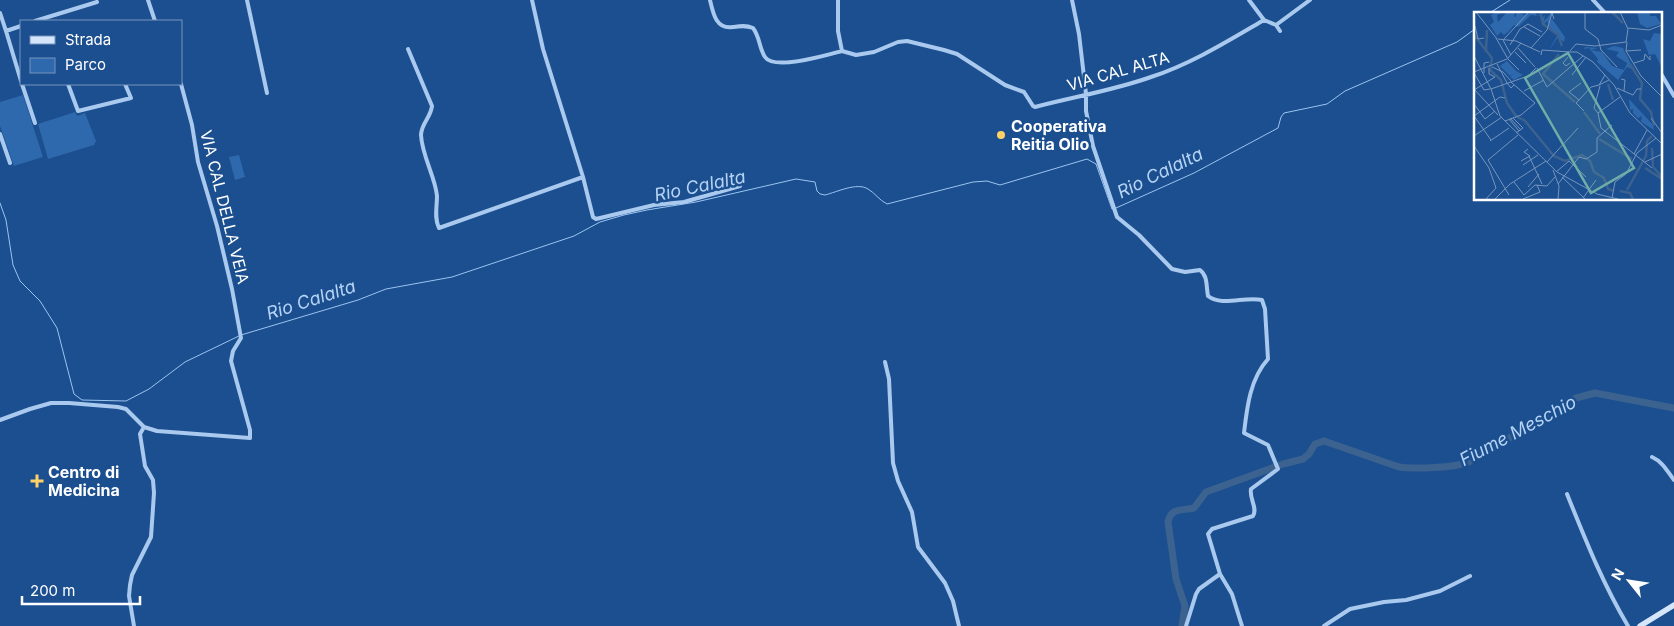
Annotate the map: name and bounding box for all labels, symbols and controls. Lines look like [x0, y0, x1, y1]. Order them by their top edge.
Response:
inset map [1474, 12, 1662, 200]
legend [20, 20, 182, 85]
text: Strada [65, 30, 111, 49]
street label: VIA CAL ALTA [1065, 47, 1171, 95]
text: Parco [65, 55, 106, 74]
place label: Cooperativa Reitia Olio [1011, 116, 1107, 154]
street label: VIA CAL DELLA VEIA [196, 128, 254, 286]
marker: Cooperativa Reitia Olio [995, 129, 1007, 141]
water label: Rio Calalta [1113, 143, 1206, 202]
water label: Rio Calalta [652, 166, 747, 205]
water label: Rio Calalta [263, 275, 358, 324]
water label: Fiume Meschio [1456, 391, 1580, 470]
place label: Centro di Medicina [48, 462, 120, 500]
marker: Centro di Medicina [30, 474, 44, 488]
north arrow [1604, 556, 1654, 606]
text: N [1607, 565, 1627, 583]
scale bar [22, 574, 140, 606]
text: 200 m [30, 581, 75, 600]

